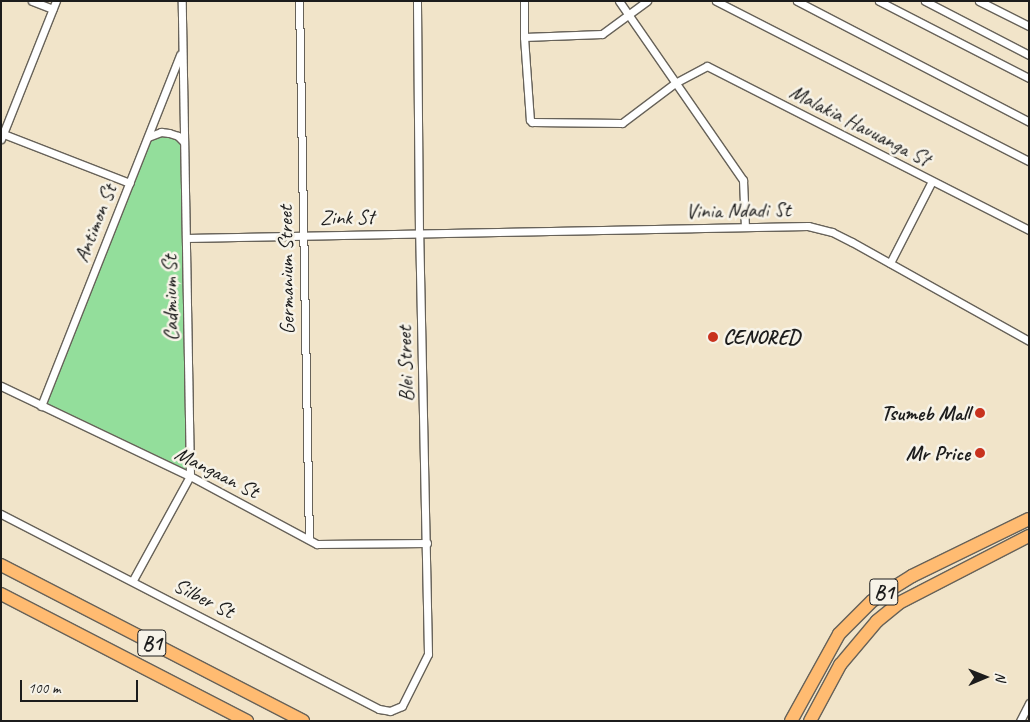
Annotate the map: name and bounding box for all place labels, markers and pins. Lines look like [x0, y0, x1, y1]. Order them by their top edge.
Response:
place label: CENORED [723, 324, 800, 350]
marker: CENORED [707, 331, 719, 343]
place label: Tsumeb Mall [881, 400, 970, 426]
marker: Tsumeb Mall [974, 407, 986, 419]
place label: Mr Price [906, 440, 970, 466]
marker: Mr Price [974, 447, 986, 459]

